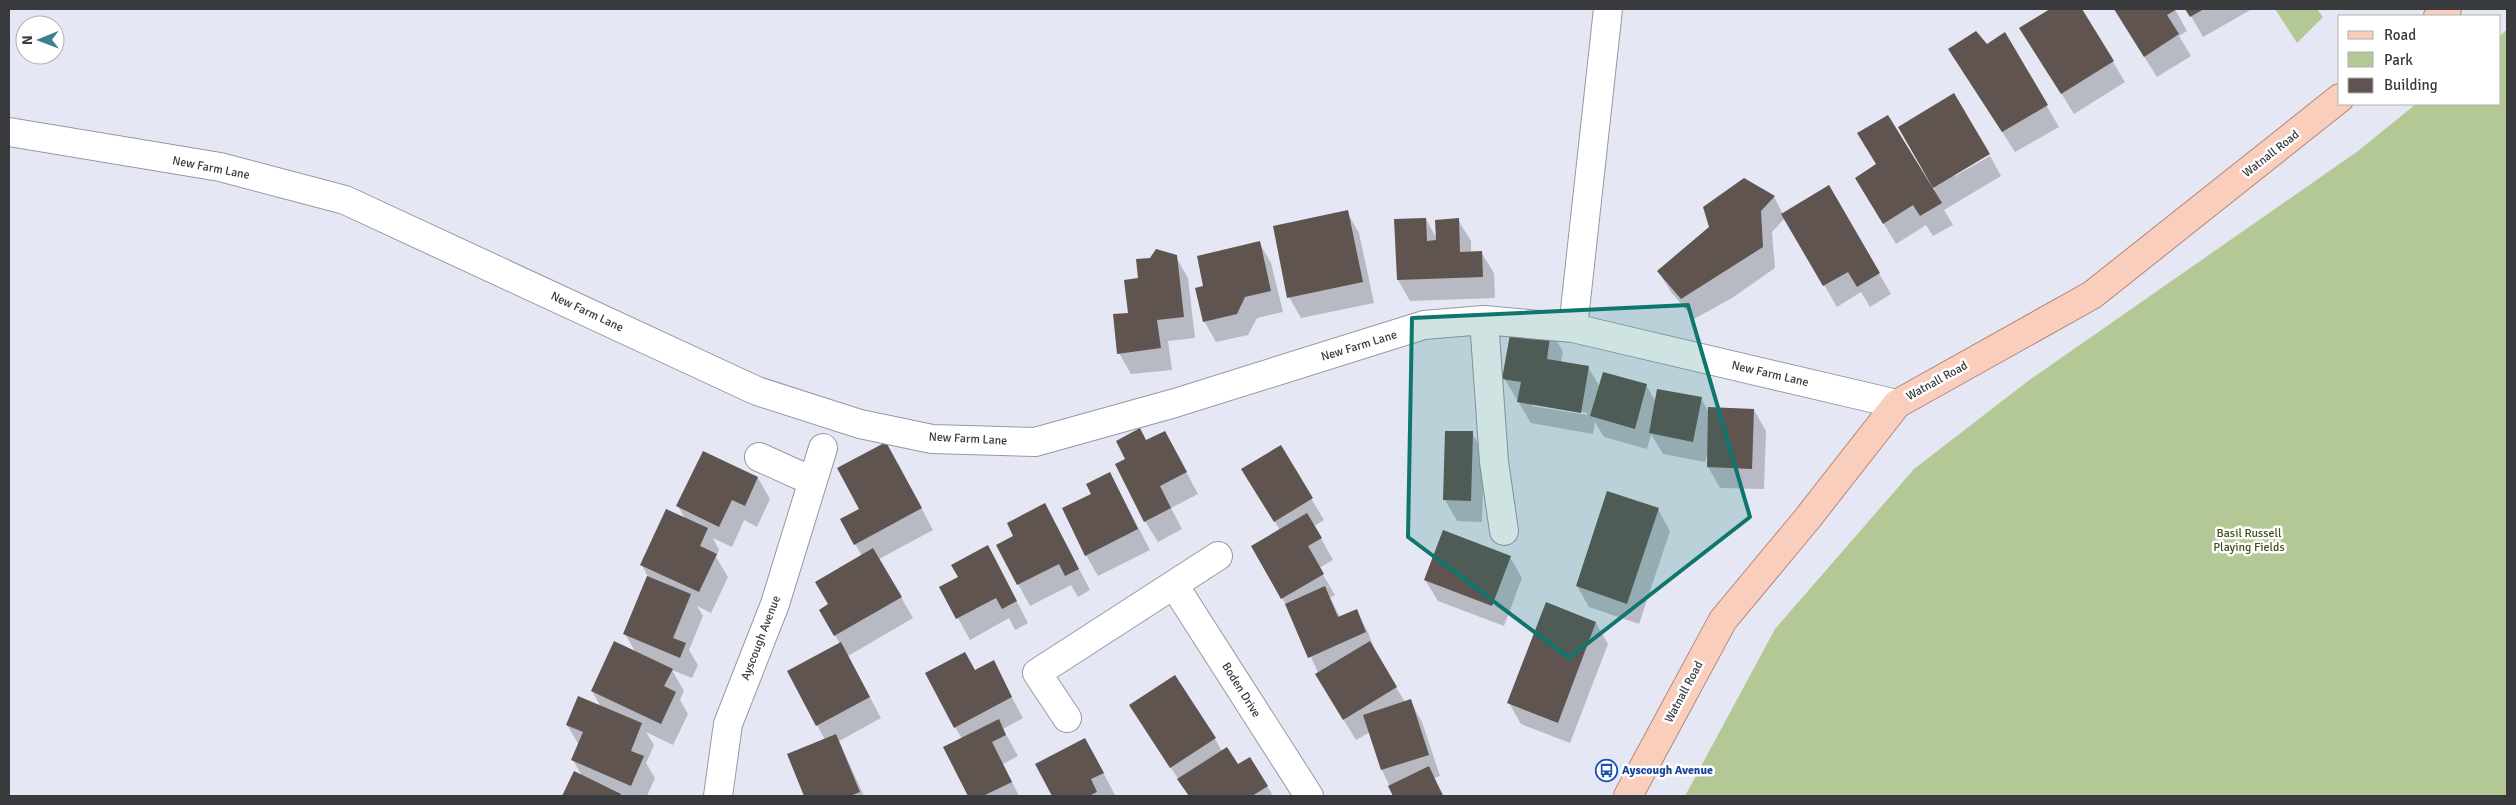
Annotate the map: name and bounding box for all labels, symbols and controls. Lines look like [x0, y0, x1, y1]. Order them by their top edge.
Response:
north arrow [15, 15, 65, 65]
legend [2338, 15, 2501, 105]
text: Road [2384, 26, 2416, 44]
text: N [19, 35, 36, 45]
text: Park [2384, 51, 2413, 69]
text: Building [2384, 76, 2438, 94]
street label: Watnall Road [2240, 127, 2302, 181]
street label: New Farm Lane [171, 153, 251, 183]
street label: New Farm Lane [548, 289, 626, 335]
street label: New Farm Lane [1319, 327, 1399, 365]
street label: New Farm Lane [1730, 358, 1810, 390]
street label: Watnall Road [1904, 358, 1970, 404]
street label: New Farm Lane [928, 429, 1008, 449]
park label: Basil Russell Playing Fields [2213, 526, 2285, 555]
street label: Ayscough Avenue [738, 594, 784, 682]
street label: Watnall Road [1661, 659, 1707, 725]
street label: Boden Drive [1218, 660, 1264, 720]
bus stop icon: Ayscough Avenue [1594, 758, 1618, 782]
place label: Ayscough Avenue [1622, 763, 1713, 778]

